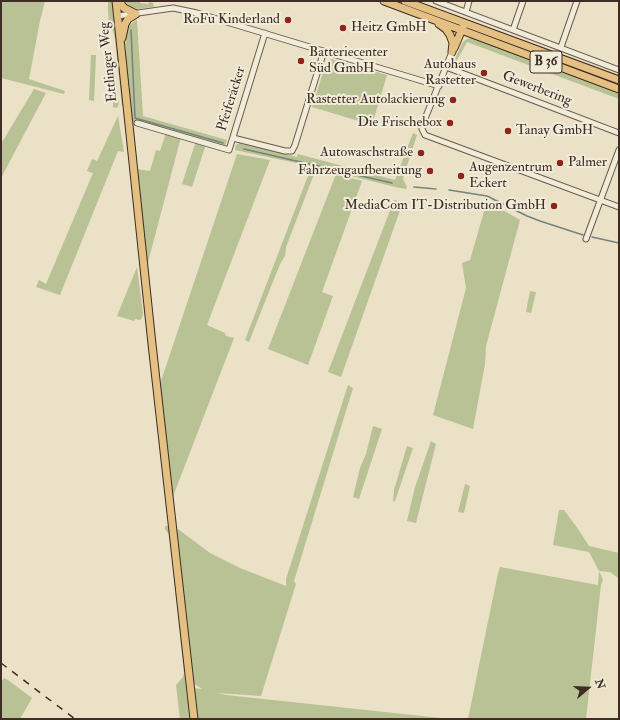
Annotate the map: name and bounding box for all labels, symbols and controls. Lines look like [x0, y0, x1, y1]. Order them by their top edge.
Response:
place label: RoFu Kinderland [183, 12, 280, 28]
marker: RoFu Kinderland [283, 15, 293, 25]
place label: Heitz GmbH [351, 20, 427, 36]
street label: Ettlinger Weg [96, 21, 122, 103]
marker: Heitz GmbH [338, 23, 348, 33]
place label: Batteriecenter Süd GmbH [309, 45, 388, 78]
road number: B 36 [530, 51, 562, 73]
marker: Batteriecenter Süd GmbH [296, 56, 306, 66]
place label: Autohaus Rastetter [424, 57, 476, 90]
street label: Pfeiferäcker [214, 65, 250, 133]
marker: Autohaus Rastetter [479, 68, 489, 78]
street label: Gewerbering [500, 68, 574, 110]
place label: Rastetter Autolackierung [306, 92, 445, 108]
marker: Rastetter Autolackierung [448, 95, 458, 105]
place label: Die Frischebox [357, 115, 442, 131]
marker: Die Frischebox [445, 118, 455, 128]
place label: Tanay GmbH [516, 123, 593, 139]
marker: Tanay GmbH [503, 126, 513, 136]
place label: Autowaschstraße [320, 145, 413, 161]
marker: Autowaschstraße [416, 148, 426, 158]
place label: Palmer [568, 155, 607, 171]
marker: Palmer [555, 158, 565, 168]
place label: Augenzentrum Eckert [469, 160, 553, 192]
place label: Fahrzeugaufbereitung [298, 163, 422, 179]
marker: Fahrzeugaufbereitung [425, 166, 435, 176]
marker: Augenzentrum Eckert [456, 171, 466, 181]
place label: MediaCom IT-Distribution GmbH [345, 198, 546, 214]
marker: MediaCom IT-Distribution GmbH [549, 201, 559, 211]
north arrow [568, 668, 608, 708]
text: N [592, 677, 608, 691]

